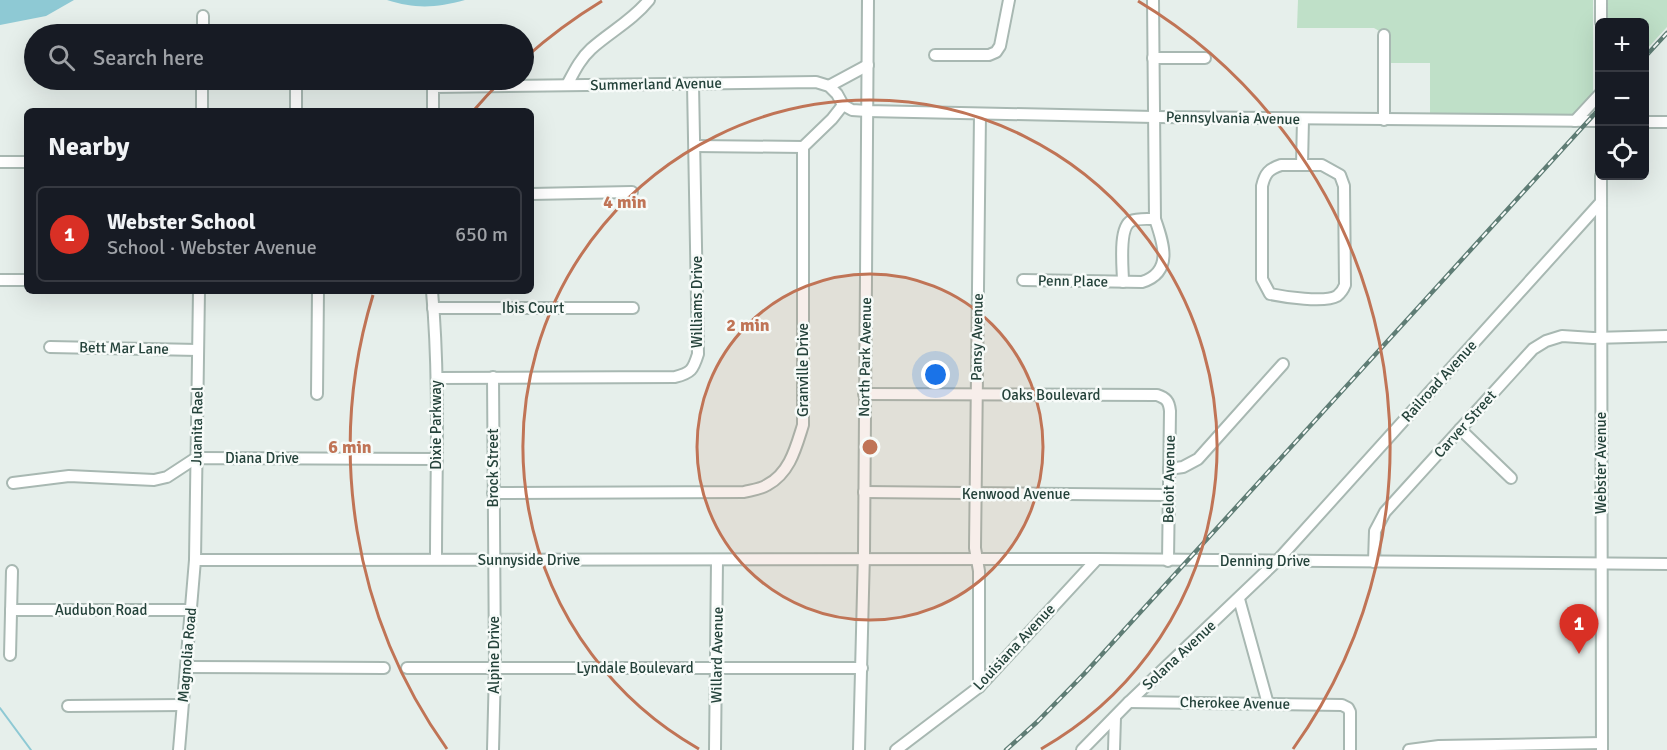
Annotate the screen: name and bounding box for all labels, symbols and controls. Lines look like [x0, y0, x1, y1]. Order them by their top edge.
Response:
map controls [1595, 18, 1649, 180]
button: + [1595, 18, 1649, 72]
search box [24, 24, 534, 90]
icon: search [45, 41, 78, 74]
text: Search here [93, 44, 204, 71]
button: − [1595, 72, 1649, 126]
street label: Summerland Avenue [590, 74, 722, 94]
street label: Pennsylvania Avenue [1166, 108, 1300, 128]
button: locate [1595, 126, 1649, 180]
text: Nearby [48, 131, 129, 163]
text: 4 min [603, 191, 647, 213]
text: Webster School [107, 208, 256, 235]
text: 1 [64, 222, 75, 247]
text: 650 m [455, 222, 508, 247]
text: School · Webster Avenue [107, 235, 317, 260]
street label: Williams Drive [688, 256, 706, 348]
street label: Penn Place [1038, 271, 1108, 291]
street label: Pansy Avenue [967, 293, 987, 381]
street label: North Park Avenue [855, 297, 875, 417]
street label: Ibis Court [502, 299, 564, 317]
text: 2 min [726, 314, 770, 336]
street label: Granville Drive [794, 323, 812, 417]
street label: Railroad Avenue [1398, 336, 1480, 426]
street label: Bett Mar Lane [79, 338, 169, 358]
your location [921, 360, 950, 389]
street label: Dixie Parkway [427, 380, 445, 470]
street label: Juanita Rael [187, 386, 207, 466]
street label: Oaks Boulevard [1001, 386, 1101, 404]
street label: Carver Street [1430, 387, 1500, 461]
street label: Webster Avenue [1592, 412, 1610, 514]
street label: Brock Street [484, 429, 502, 507]
street label: Beloit Avenue [1159, 435, 1179, 523]
text: 6 min [328, 436, 372, 458]
centre of rings [860, 437, 880, 457]
street label: Diana Drive [225, 449, 299, 467]
street label: Kenwood Avenue [962, 485, 1070, 503]
street label: Sunnyside Drive [478, 551, 580, 569]
street label: Denning Drive [1220, 552, 1310, 570]
street label: Louisiana Avenue [969, 600, 1059, 694]
street label: Audubon Road [55, 601, 147, 619]
pin: 1 [1560, 604, 1598, 654]
street label: Magnolia Road [174, 607, 200, 703]
street label: Willard Avenue [707, 607, 727, 703]
street label: Alpine Drive [485, 616, 503, 694]
street label: Solana Avenue [1138, 616, 1220, 694]
street label: Lyndale Boulevard [576, 659, 694, 677]
street label: Cherokee Avenue [1180, 693, 1290, 713]

